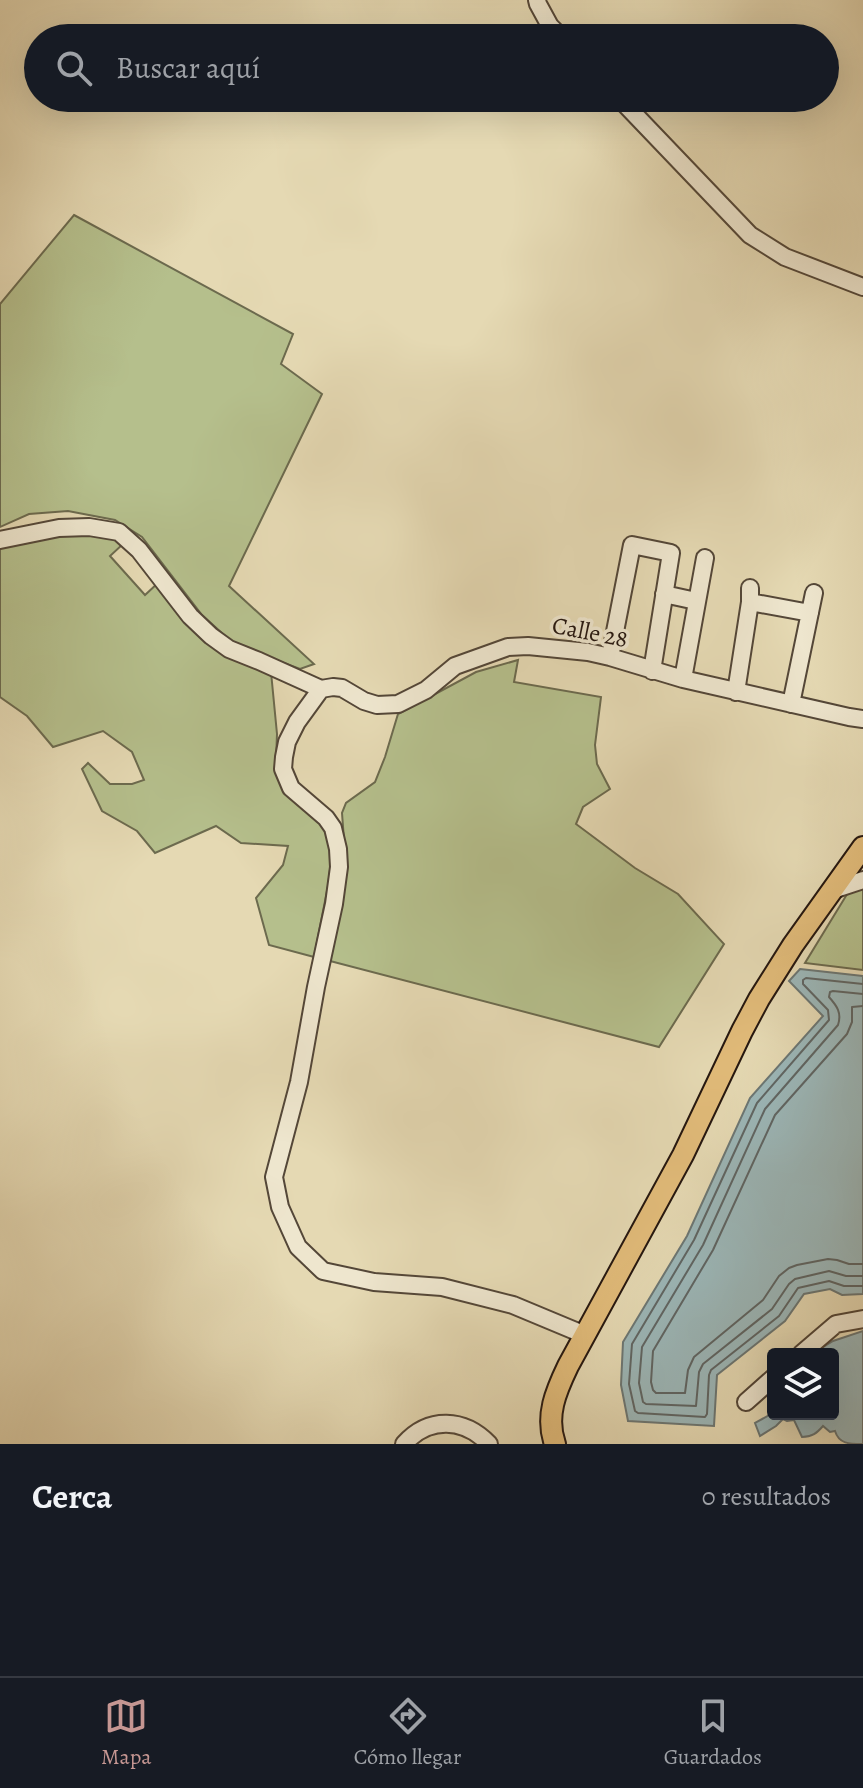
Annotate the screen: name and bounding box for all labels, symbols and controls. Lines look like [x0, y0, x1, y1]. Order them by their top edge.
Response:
search box [24, 24, 839, 112]
icon: search [52, 46, 96, 90]
text: Buscar aquí [116, 48, 260, 88]
street label: Calle 28 [549, 609, 631, 655]
map controls [767, 1348, 839, 1420]
button: layers [767, 1348, 839, 1420]
text: Cerca [32, 1473, 113, 1520]
text: 0 resultados [702, 1479, 831, 1514]
tab: Mapa [101, 1694, 152, 1772]
tab: Cómo llegar [354, 1694, 461, 1772]
tab: Guardados [664, 1694, 762, 1772]

